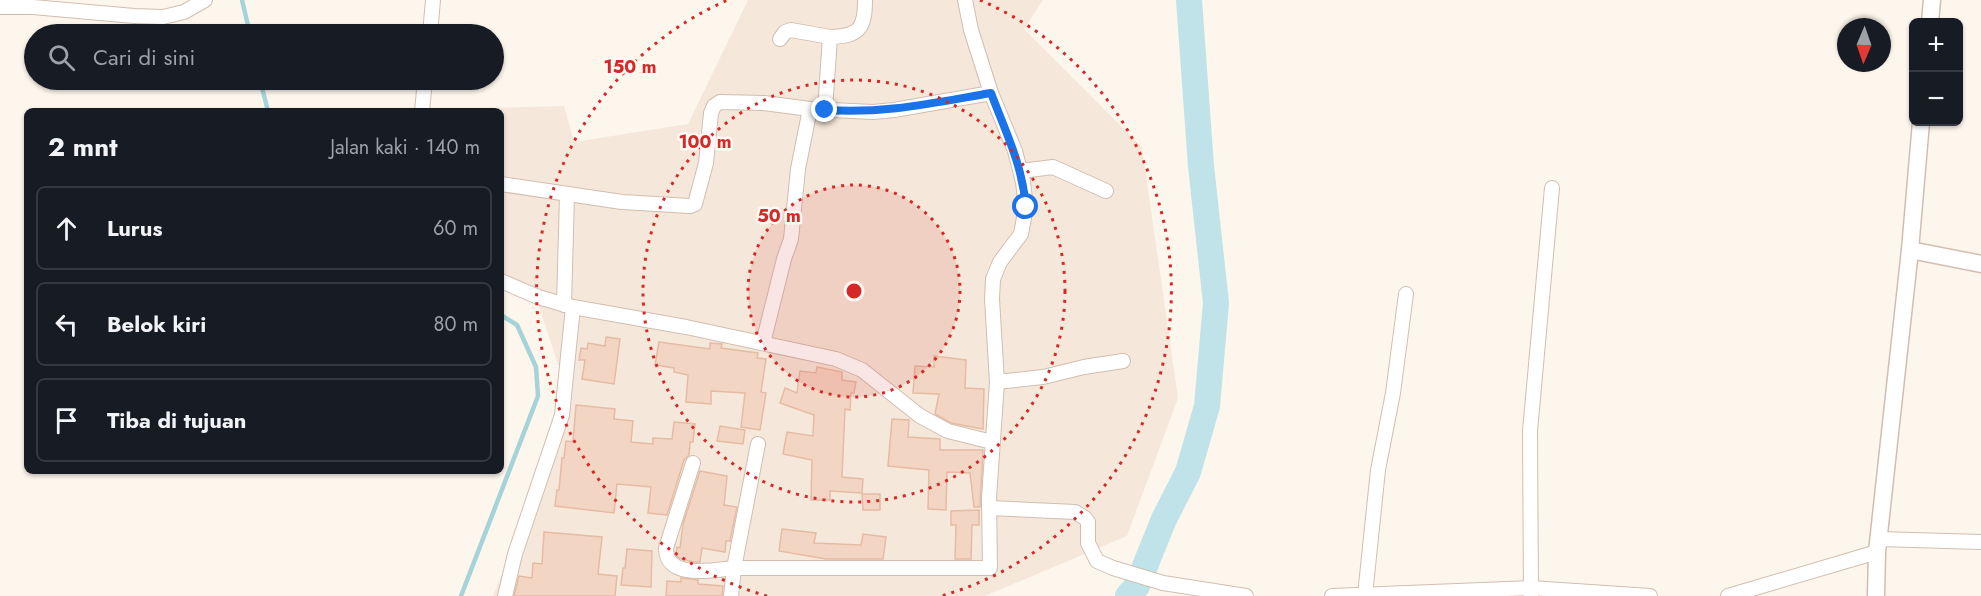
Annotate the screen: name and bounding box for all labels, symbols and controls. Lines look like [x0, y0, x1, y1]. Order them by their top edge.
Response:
north arrow [1837, 18, 1891, 72]
map controls [1909, 18, 1963, 126]
button: + [1909, 18, 1963, 72]
search box [24, 24, 504, 90]
icon: search [45, 41, 78, 74]
text: Cari di sini [93, 41, 195, 73]
text: 150 m [604, 54, 656, 80]
button: − [1909, 72, 1963, 126]
route end [811, 96, 837, 122]
text: 2 mnt [48, 128, 117, 166]
text: 100 m [678, 129, 732, 155]
text: Jalan kaki · 140 m [330, 133, 480, 162]
route start [1012, 193, 1038, 219]
text: 50 m [757, 203, 801, 229]
icon: ahead [50, 212, 83, 245]
text: Lurus [107, 212, 163, 244]
text: 60 m [433, 214, 478, 243]
centre of rings [844, 281, 864, 301]
icon: left [50, 308, 83, 341]
text: Belok kiri [107, 308, 206, 340]
text: 80 m [433, 310, 478, 339]
icon: arrive [50, 404, 83, 437]
text: Tiba di tujuan [107, 404, 246, 436]

